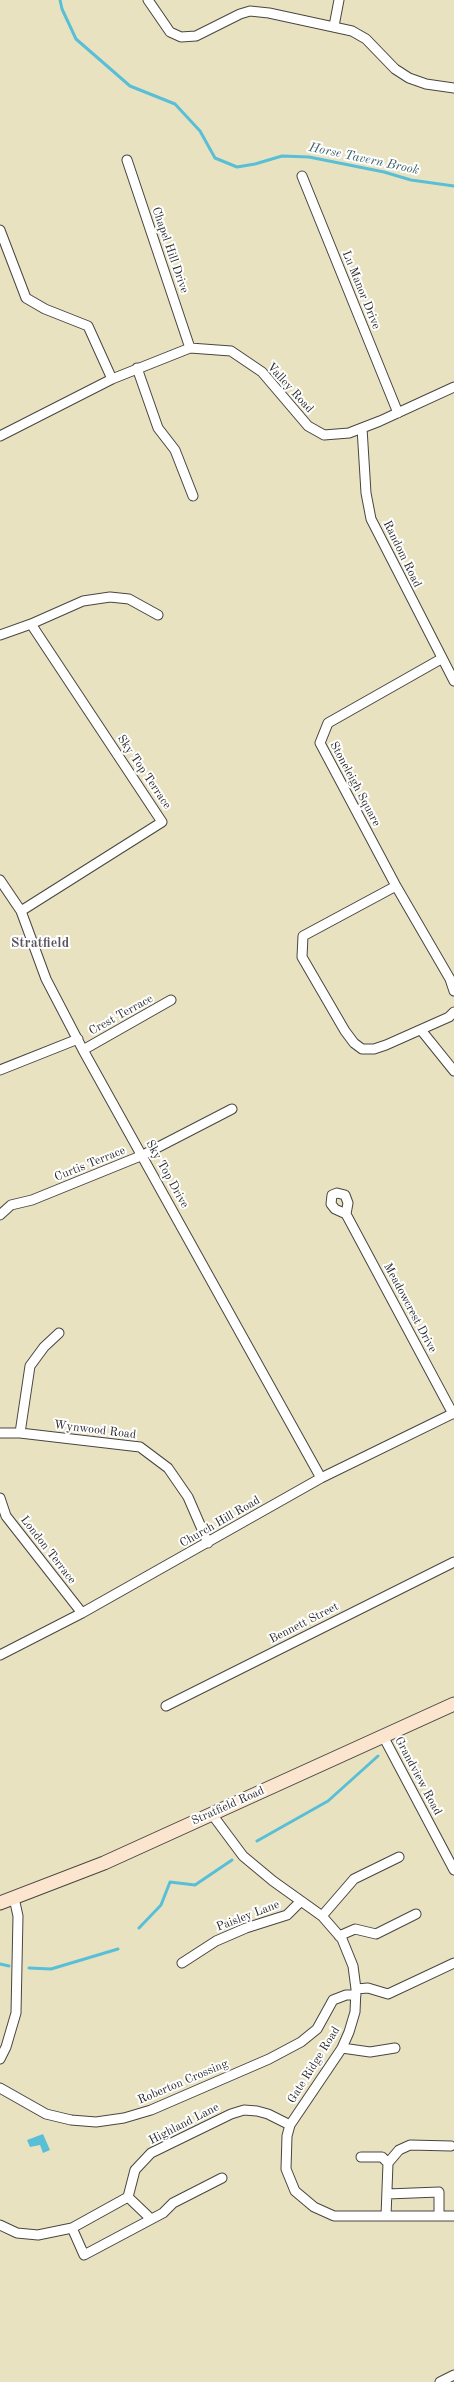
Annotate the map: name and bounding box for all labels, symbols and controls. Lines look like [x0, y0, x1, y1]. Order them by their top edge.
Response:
water label: Horse Tavern Brook [307, 140, 421, 178]
street label: Chapel Hill Drive [149, 205, 191, 295]
street label: Lu Manor Drive [339, 249, 383, 331]
street label: Valley Road [264, 360, 316, 416]
street label: Random Road [380, 518, 424, 590]
street label: Sky Top Terrace [114, 732, 174, 812]
street label: Stoneleigh Square [327, 739, 383, 829]
district label: Stratfield [11, 935, 69, 951]
street label: Crest Terrace [86, 991, 156, 1039]
street label: Sky Top Drive [142, 1137, 192, 1211]
street label: Curtis Terrace [52, 1143, 128, 1185]
street label: Meadowcrest Drive [380, 1261, 440, 1355]
street label: Wynwood Road [53, 1418, 137, 1442]
street label: Church Hill Road [177, 1493, 263, 1551]
street label: London Terrace [17, 1513, 79, 1587]
street label: Bennett Street [267, 1599, 341, 1647]
street label: Grandview Road [391, 1734, 445, 1818]
street label: Stratfield Road [189, 1784, 267, 1828]
street label: Paisley Lane [214, 1897, 282, 1935]
street label: Gate Ridge Road [285, 2024, 343, 2106]
street label: Roberton Crossing [136, 2056, 230, 2108]
street label: Highland Lane [146, 2100, 222, 2148]

